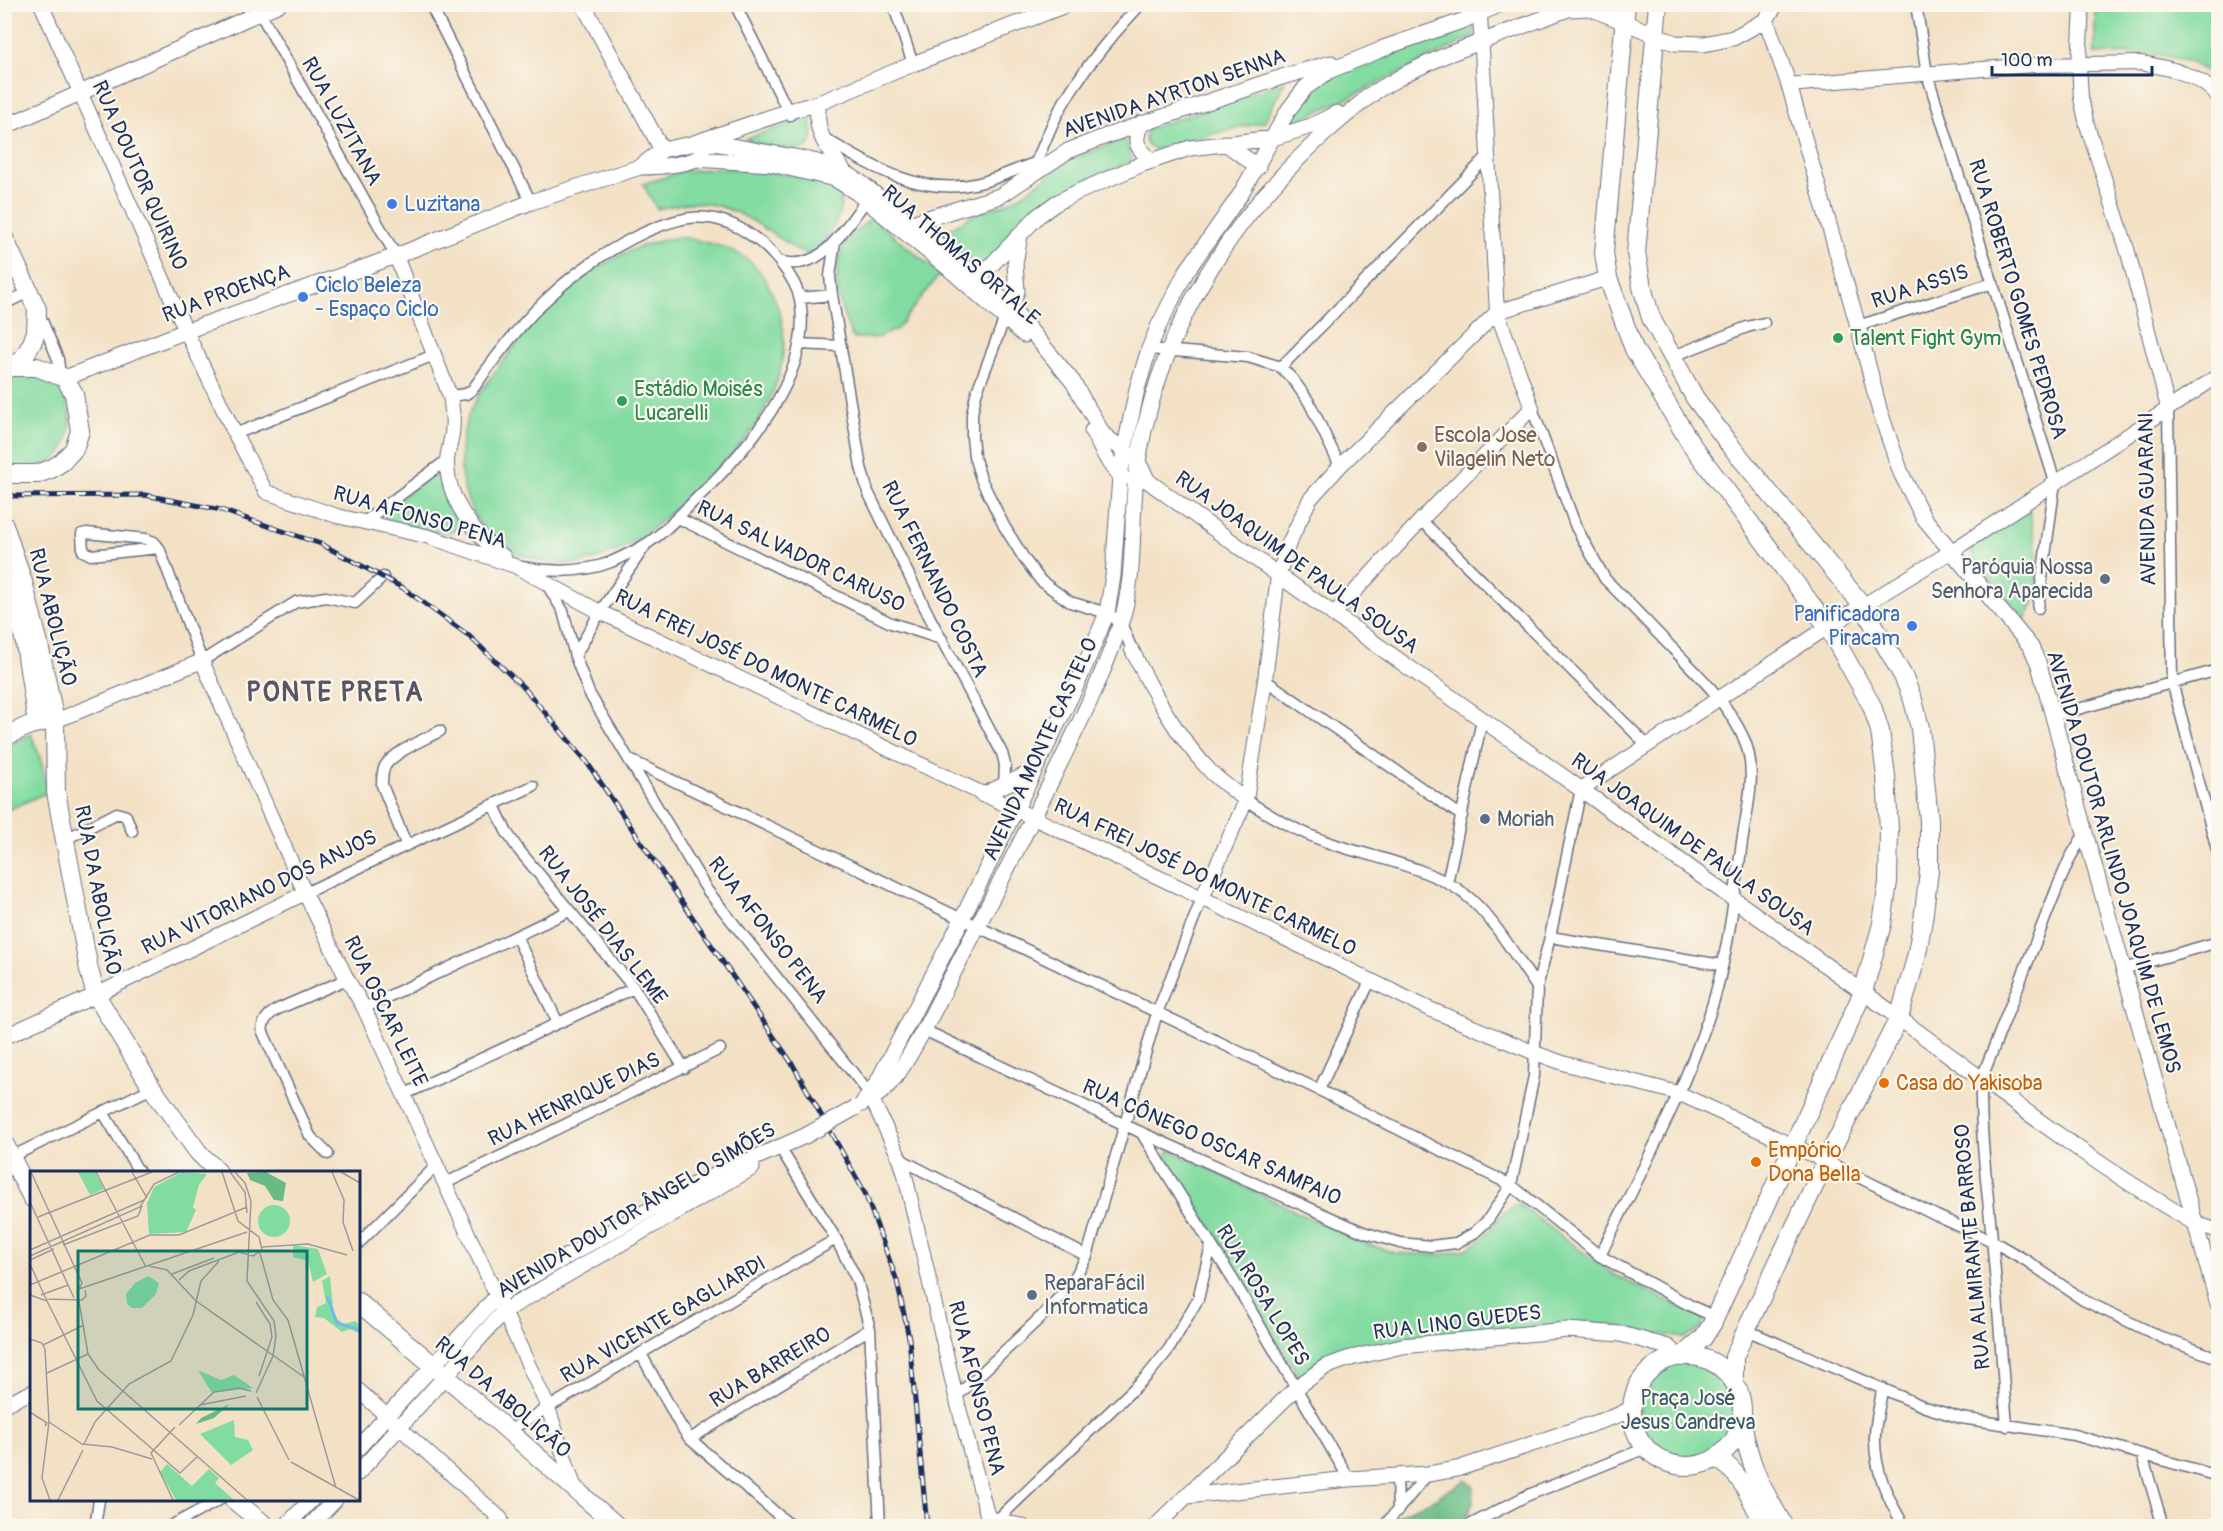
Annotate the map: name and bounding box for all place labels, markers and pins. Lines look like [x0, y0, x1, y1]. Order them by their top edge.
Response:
place label: Luzitana [404, 191, 480, 218]
marker: Luzitana [385, 197, 399, 211]
place label: Ciclo Beleza - Espaço Ciclo [315, 272, 439, 323]
marker: Ciclo Beleza - Espaço Ciclo [296, 290, 310, 304]
place label: Talent Fight Gym [1850, 325, 2001, 352]
marker: Talent Fight Gym [1831, 331, 1845, 345]
place label: Estádio Moisés Lucarelli [634, 376, 763, 427]
marker: Estádio Moisés Lucarelli [615, 394, 629, 408]
place label: Escola Jose Vilagelin Neto [1434, 422, 1555, 473]
marker: Escola Jose Vilagelin Neto [1415, 440, 1429, 454]
place label: Paróquia Nossa Senhora Aparecida [1931, 554, 2093, 605]
marker: Paróquia Nossa Senhora Aparecida [2098, 572, 2112, 586]
place label: Panificadora Piracam [1793, 601, 1900, 652]
marker: Panificadora Piracam [1905, 619, 1919, 633]
place label: Moriah [1497, 806, 1554, 833]
marker: Moriah [1478, 812, 1492, 826]
place label: Casa do Yakisoba [1896, 1070, 2043, 1097]
marker: Casa do Yakisoba [1877, 1076, 1891, 1090]
place label: Empório Dona Bella [1768, 1137, 1860, 1188]
marker: Empório Dona Bella [1749, 1155, 1763, 1169]
place label: ReparaFácil Informatica [1044, 1270, 1148, 1321]
marker: ReparaFácil Informatica [1025, 1288, 1039, 1302]

